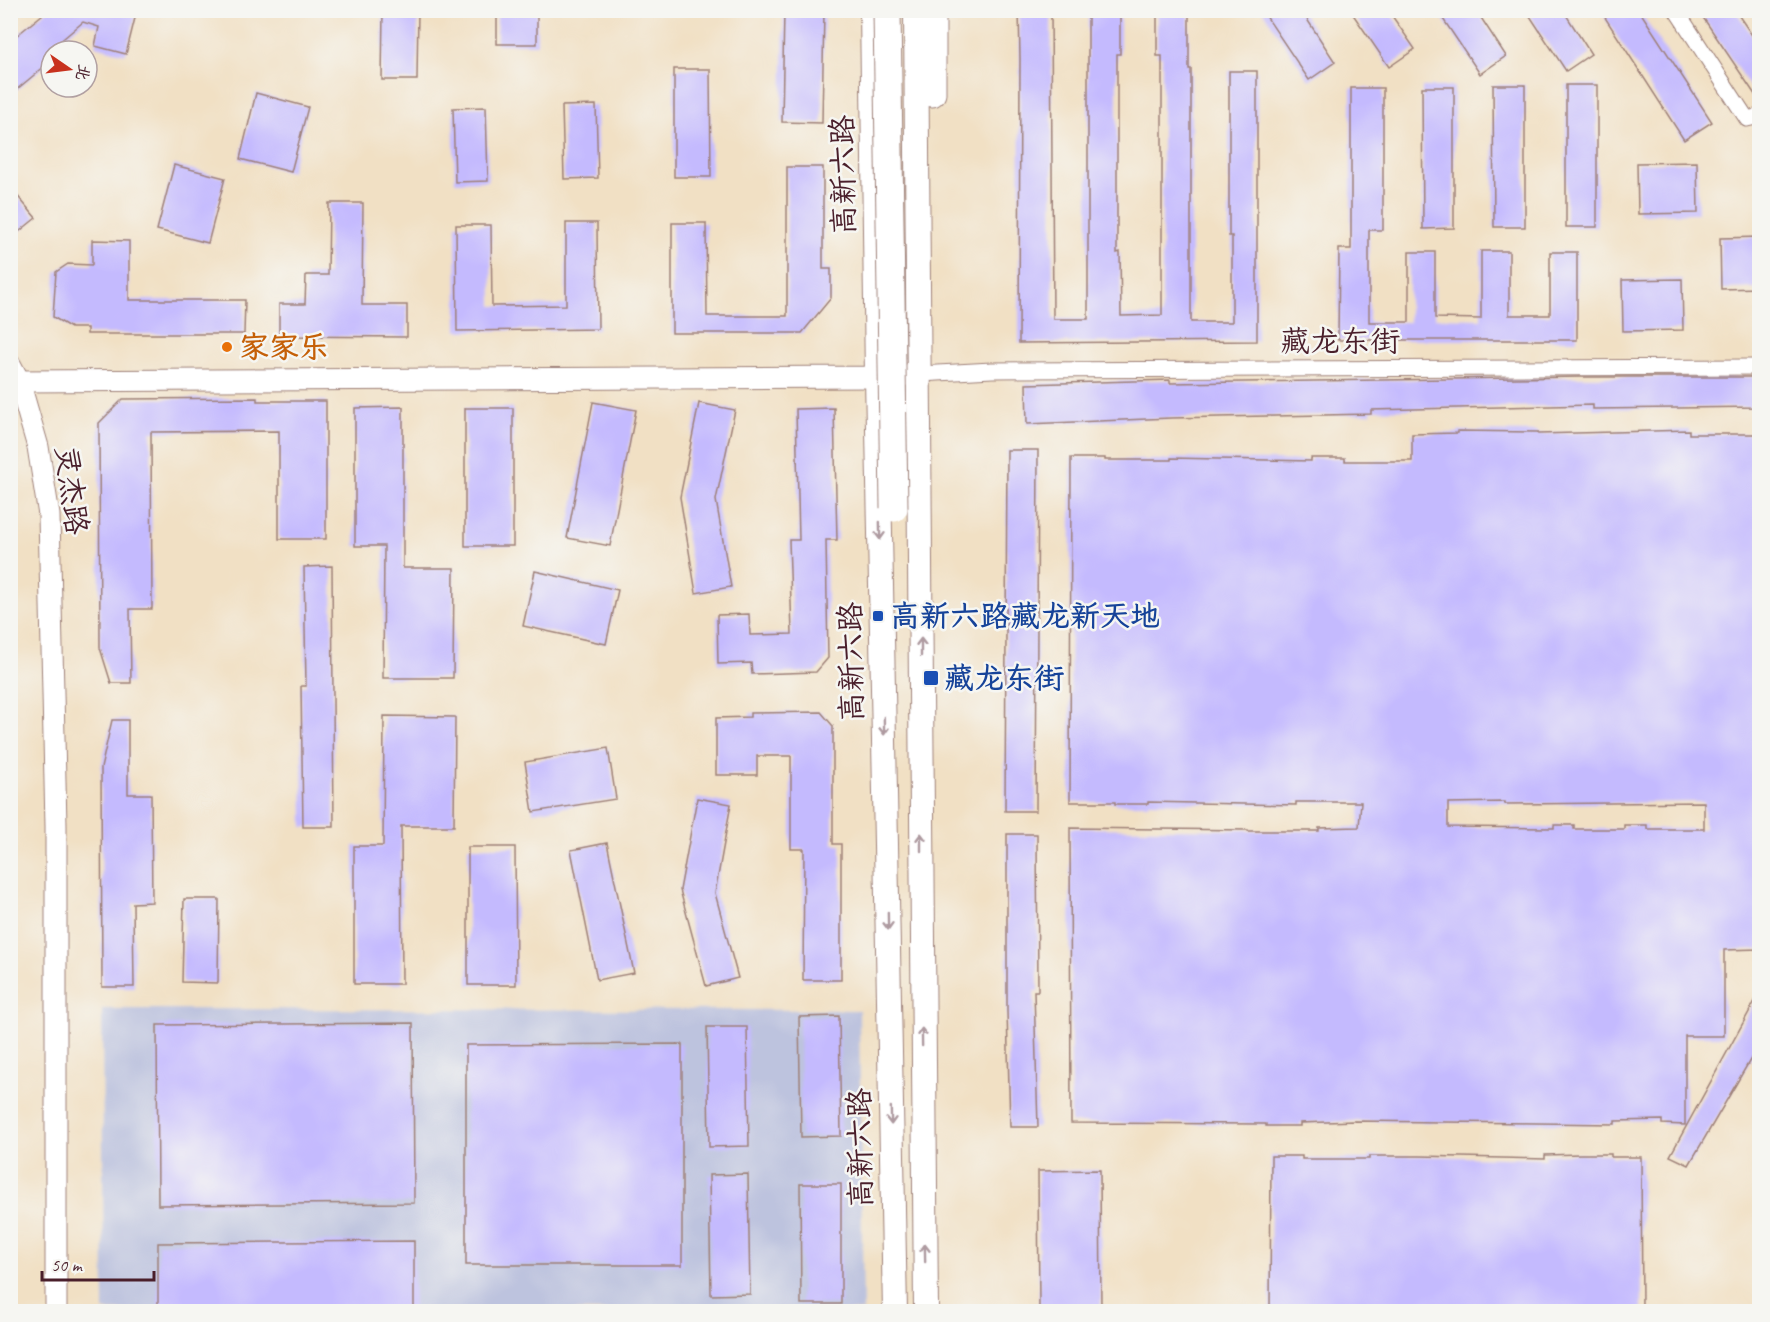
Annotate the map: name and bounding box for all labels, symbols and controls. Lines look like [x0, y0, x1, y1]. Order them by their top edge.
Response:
north arrow [39, 39, 99, 99]
text: 北 [71, 62, 94, 83]
street label: 高新六路 [823, 115, 863, 235]
street label: 藏龙东街 [1280, 322, 1400, 360]
place label: 家家乐 [239, 328, 329, 366]
marker: 家家乐 [220, 340, 234, 354]
street label: 灵杰路 [48, 443, 96, 537]
one-way arrow [874, 520, 886, 540]
place label: 高新六路藏龙新天地 [890, 597, 1160, 635]
street label: 高新六路 [831, 602, 871, 722]
marker: 高新六路藏龙新天地 [871, 609, 885, 623]
one-way arrow [915, 638, 927, 658]
place label: 藏龙东街 [944, 659, 1064, 697]
marker: 藏龙东街 [922, 669, 940, 687]
one-way arrow [878, 715, 890, 735]
one-way arrow [915, 833, 927, 853]
one-way arrow [882, 910, 893, 930]
one-way arrow [916, 1028, 928, 1048]
street label: 高新六路 [840, 1088, 880, 1208]
one-way arrow [886, 1105, 897, 1125]
scale bar [42, 1244, 154, 1282]
one-way arrow [919, 1244, 931, 1264]
text: 50 m [51, 1254, 84, 1276]

